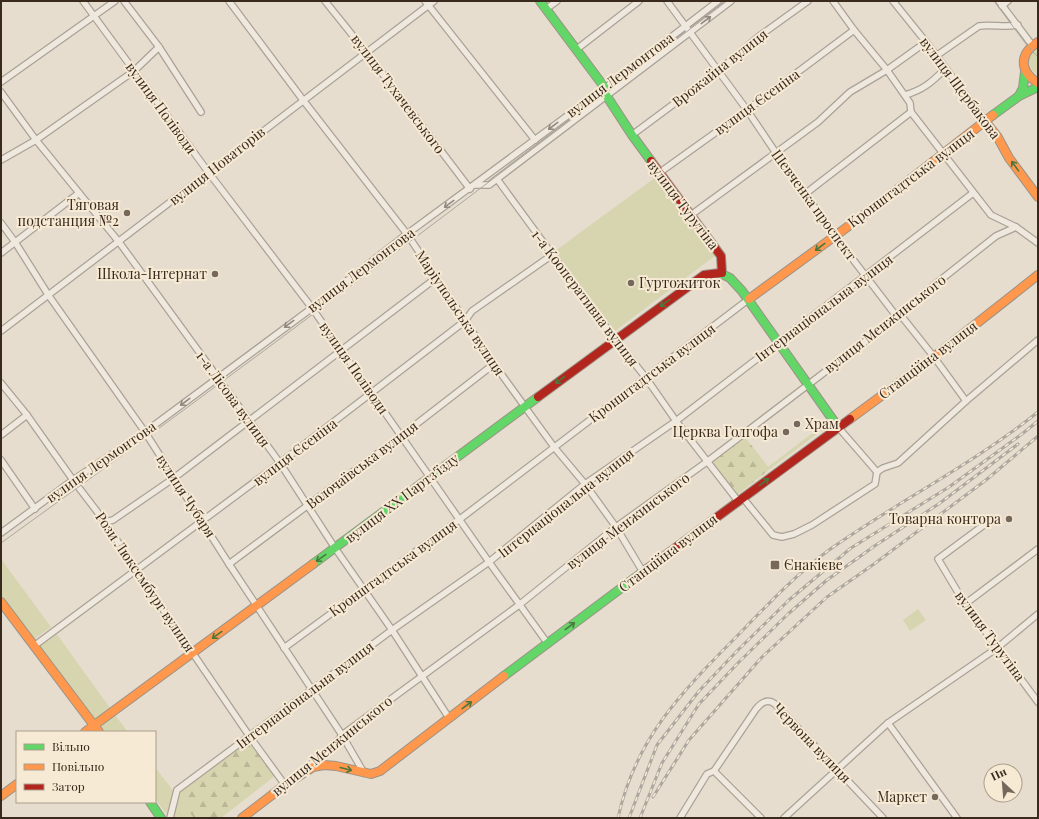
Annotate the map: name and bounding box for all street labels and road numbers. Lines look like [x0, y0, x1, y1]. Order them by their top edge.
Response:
street label: Врожайна вулиця [668, 24, 772, 111]
street label: вулиця Лермонтова [562, 28, 677, 121]
street label: вулиця Тухачевського [347, 30, 450, 158]
street label: вулиця Щербакова [916, 33, 1005, 143]
street label: вулиця Поліводи [122, 58, 201, 158]
street label: вулиця Єсеніна [710, 64, 803, 139]
street label: вулиця Новаторів [165, 122, 269, 209]
street label: Кронштадтська вулиця [844, 123, 978, 231]
street label: Шевченка проспект [768, 145, 861, 264]
street label: вулиця Турутіна [643, 156, 723, 253]
street label: вулиця Лермонтова [303, 223, 418, 316]
street label: 1-а Кооперативна вулиця [528, 225, 643, 370]
street label: Маріупольська вулиця [411, 246, 510, 379]
street label: Інтернаціональна вулиця [751, 249, 897, 366]
street label: вулиця Менжинського [820, 270, 950, 377]
street label: Станційна вулиця [874, 316, 981, 403]
street label: вулиця Поліводи [315, 318, 394, 418]
street label: Кронштадтська вулиця [585, 318, 719, 426]
street label: 1-а Лісова вулиця [192, 347, 275, 451]
street label: вулиця Єсеніна [249, 414, 341, 490]
street label: вулиця Лермонтова [42, 416, 159, 507]
street label: Волочаївська вулиця [302, 416, 422, 513]
street label: Інтернаціональна вулиця [494, 443, 638, 562]
street label: вулиця XX Партз'їзду [341, 448, 463, 547]
street label: вулиця Чубаря [152, 450, 221, 541]
street label: вулиця Менжинського [562, 468, 693, 573]
street label: Рози Люксембург вулиця [91, 508, 200, 656]
street label: Станційна вулиця [614, 509, 721, 596]
street label: Кронштадтська вулиця [325, 514, 461, 620]
street label: вулиця Турутіна [951, 587, 1030, 685]
street label: Інтернаціональна вулиця [232, 636, 378, 753]
street label: вулиця Менжинського [268, 691, 396, 800]
street label: Червона вулиця [769, 698, 856, 787]

